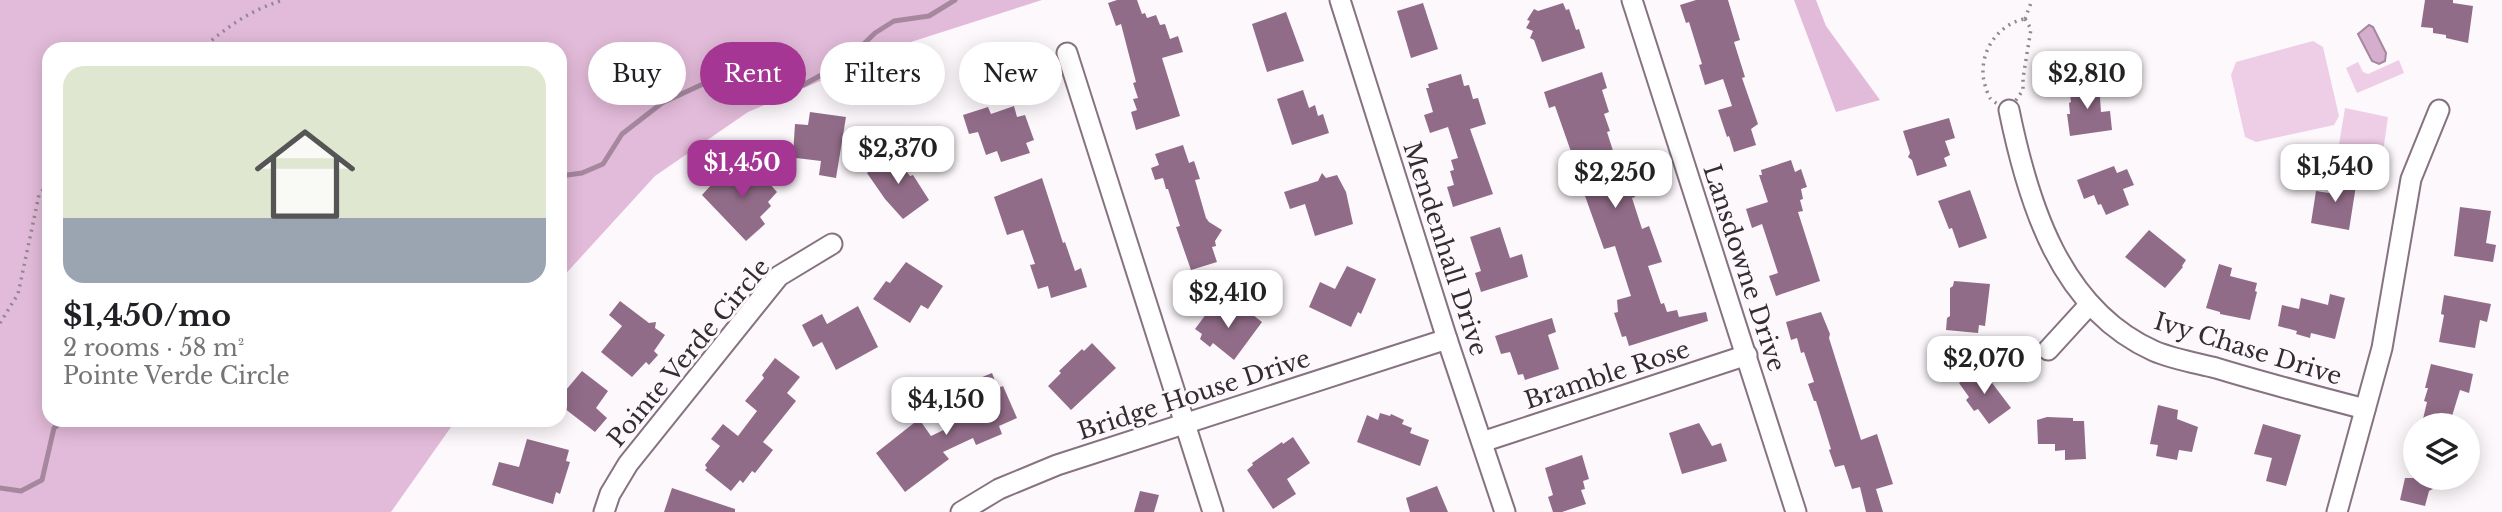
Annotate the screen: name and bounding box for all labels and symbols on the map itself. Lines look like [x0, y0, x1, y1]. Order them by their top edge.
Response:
pin: $2,810 [2030, 52, 2144, 111]
pin: $2,370 [841, 127, 955, 186]
street label: Mendenhall Drive [1397, 138, 1494, 359]
pin: $1,450 [685, 140, 799, 200]
pin: $1,540 [2278, 144, 2392, 204]
pin: $2,250 [1558, 150, 1672, 210]
street label: Lansdowne Drive [1697, 161, 1792, 375]
street label: Pointe Verde Circle [601, 253, 776, 453]
pin: $2,410 [1171, 270, 1285, 330]
street label: Ivy Chase Drive [2151, 306, 2345, 391]
street label: Bramble Rose [1521, 334, 1693, 415]
pin: $2,070 [1927, 336, 2041, 396]
street label: Bridge House Drive [1074, 343, 1314, 446]
pin: $4,150 [889, 378, 1003, 437]

